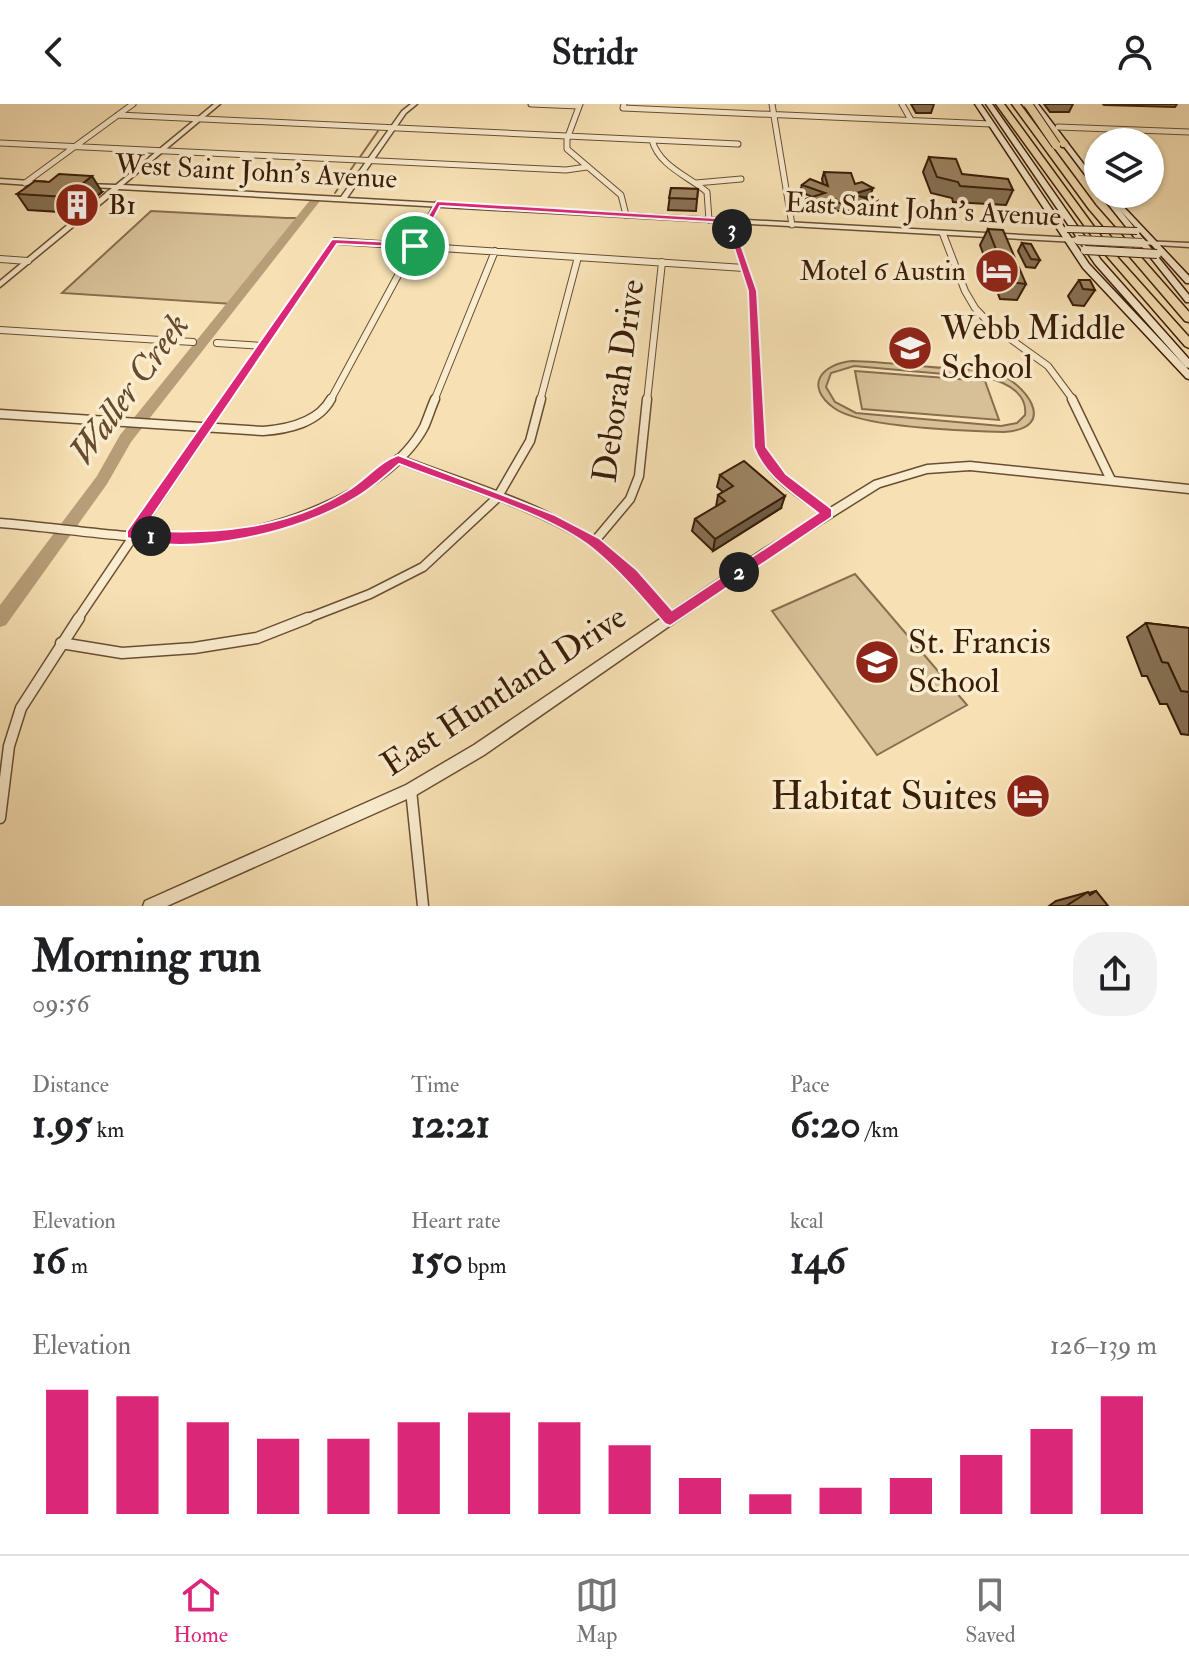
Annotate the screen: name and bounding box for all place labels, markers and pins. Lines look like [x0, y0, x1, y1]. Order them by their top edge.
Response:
building icon: B1 [53, 181, 101, 229]
place label: B1 [108, 188, 136, 223]
pin: 3 [712, 209, 752, 249]
pin [381, 212, 449, 280]
hotel icon: Motel 6 Austin [973, 247, 1021, 295]
place label: Motel 6 Austin [799, 254, 966, 289]
place label: Webb Middle School [940, 307, 1125, 389]
school or university icon: Webb Middle School [886, 324, 934, 372]
pin: 1 [131, 516, 171, 556]
pin: 2 [719, 552, 759, 592]
place label: St. Francis School [908, 621, 1051, 703]
school or university icon: St. Francis School [853, 638, 901, 686]
place label: Habitat Suites [771, 771, 997, 822]
hotel icon: Habitat Suites [1004, 772, 1052, 820]

